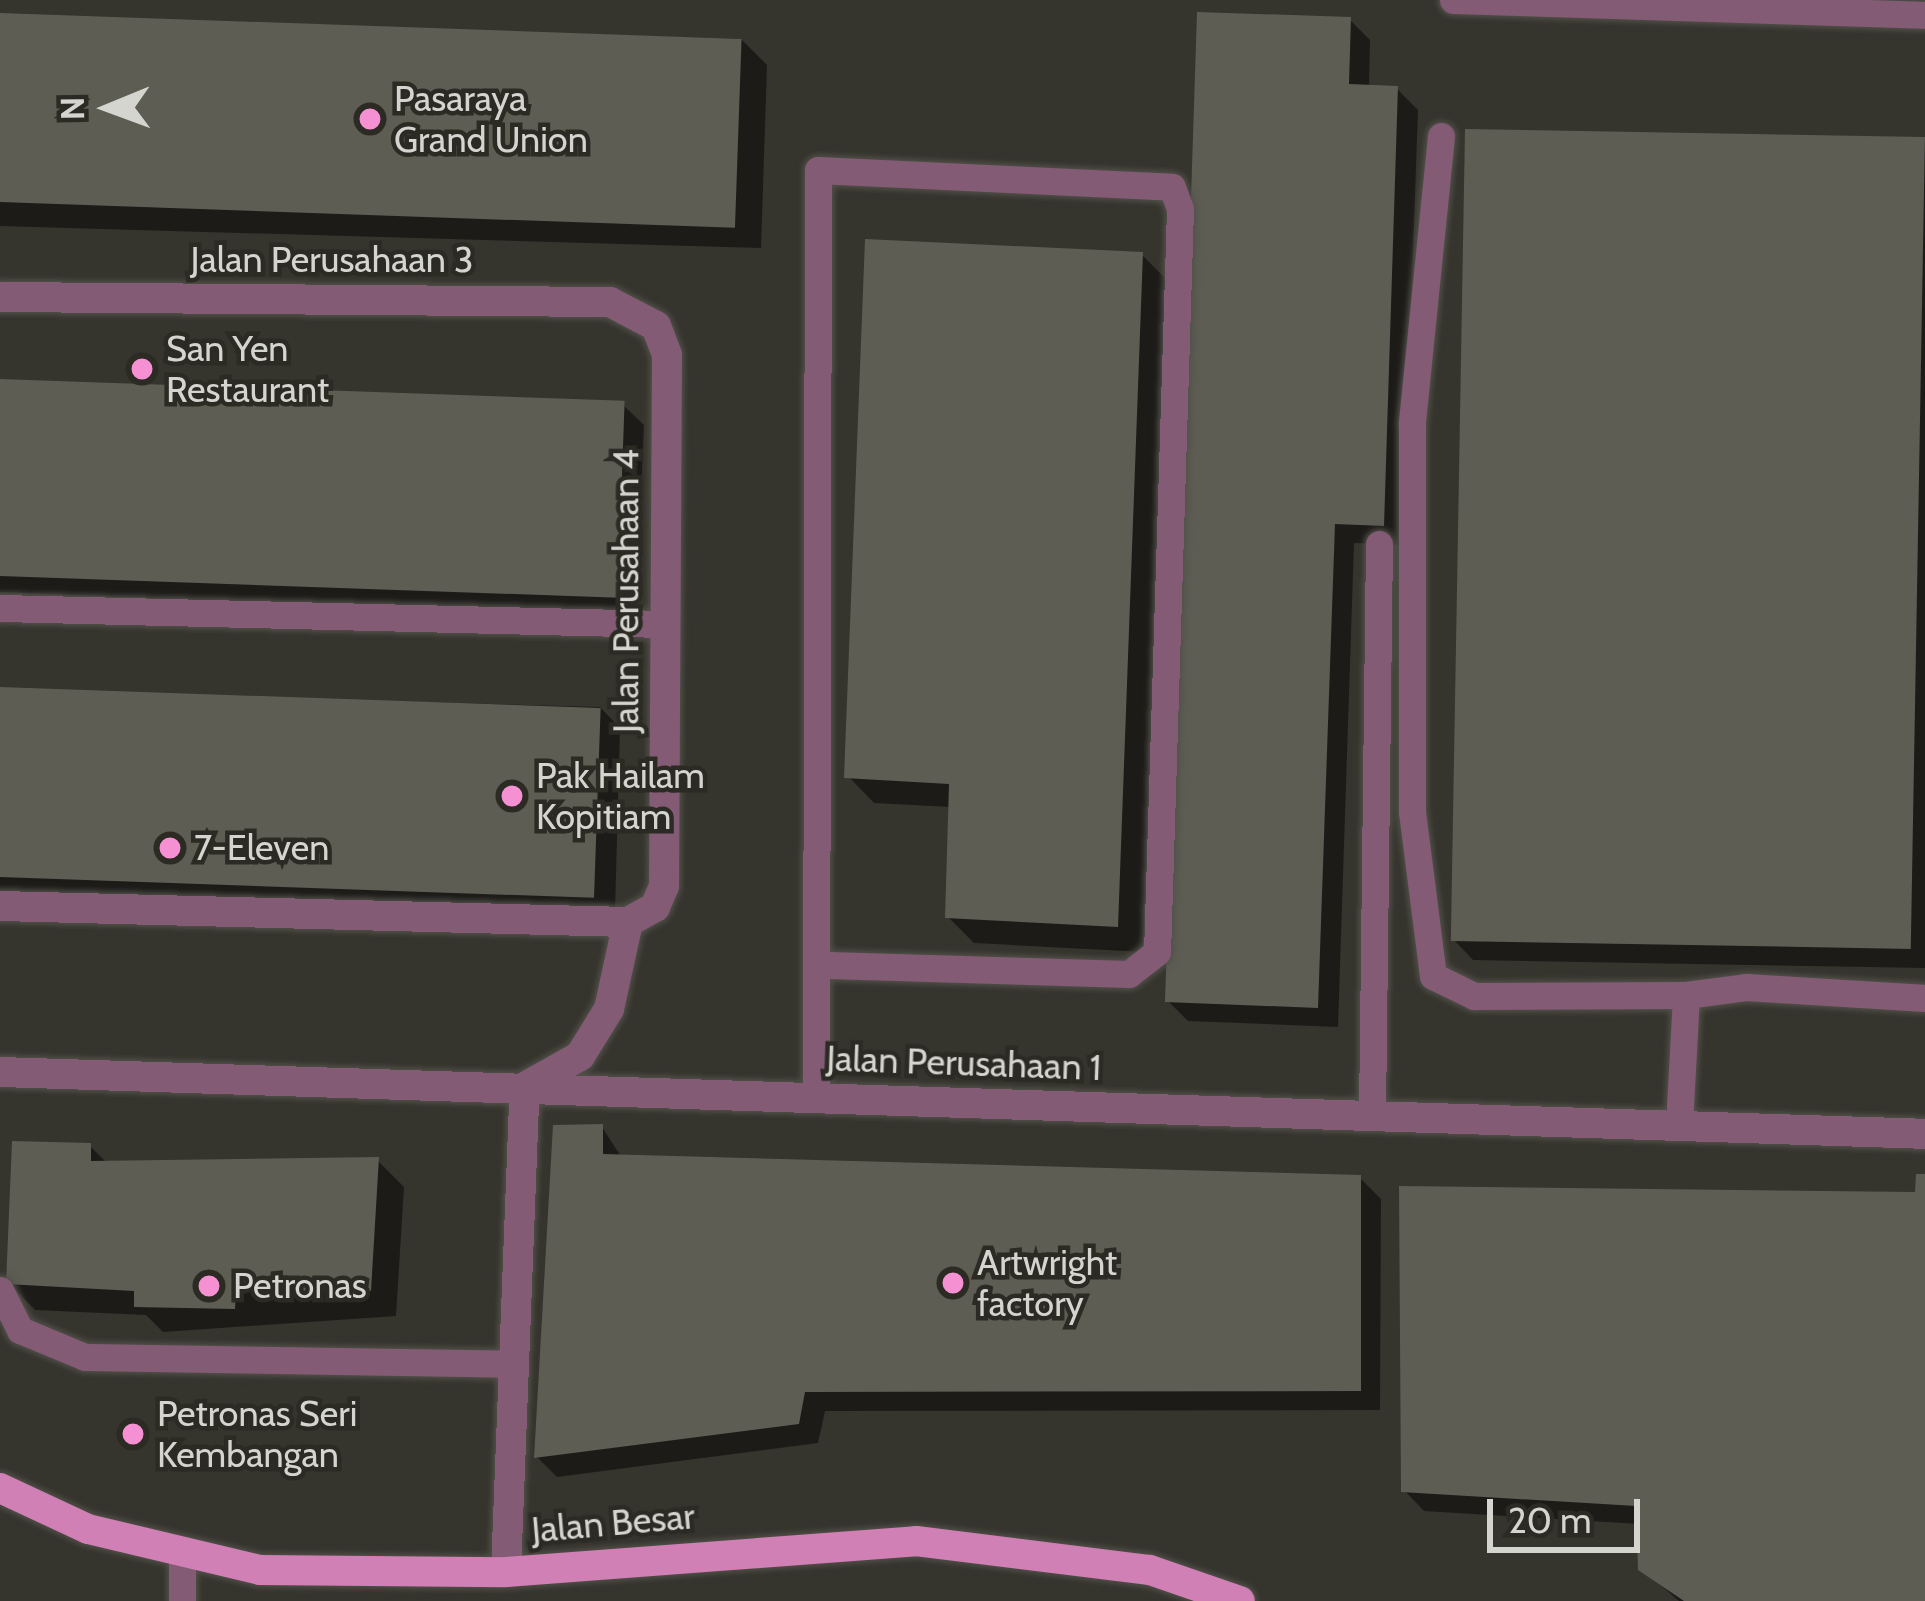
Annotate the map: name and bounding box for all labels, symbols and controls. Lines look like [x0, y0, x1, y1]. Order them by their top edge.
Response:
north arrow [48, 48, 168, 168]
place label: Pasaraya Grand Union [394, 76, 588, 161]
text: N [52, 97, 92, 121]
marker: Pasaraya Grand Union [357, 106, 383, 132]
street label: Jalan Perusahaan 3 [191, 238, 473, 282]
place label: San Yen Restaurant [166, 326, 329, 411]
marker: San Yen Restaurant [129, 356, 155, 382]
street label: Jalan Perusahaan 4 [604, 449, 648, 733]
place label: Pak Hailam Kopitiam [536, 753, 705, 838]
marker: Pak Hailam Kopitiam [499, 783, 525, 809]
place label: 7-Eleven [194, 826, 329, 870]
marker: 7-Eleven [157, 835, 183, 861]
street label: Jalan Perusahaan 1 [826, 1037, 1102, 1089]
place label: Artwright factory [977, 1240, 1117, 1325]
place label: Petronas [233, 1264, 367, 1308]
marker: Artwright factory [940, 1270, 966, 1296]
marker: Petronas [196, 1273, 222, 1299]
place label: Petronas Seri Kembangan [157, 1391, 357, 1476]
marker: Petronas Seri Kembangan [120, 1421, 146, 1447]
scale bar [1493, 1475, 1646, 1549]
street label: Jalan Besar [530, 1494, 696, 1552]
text: 20 m [1508, 1498, 1592, 1542]

